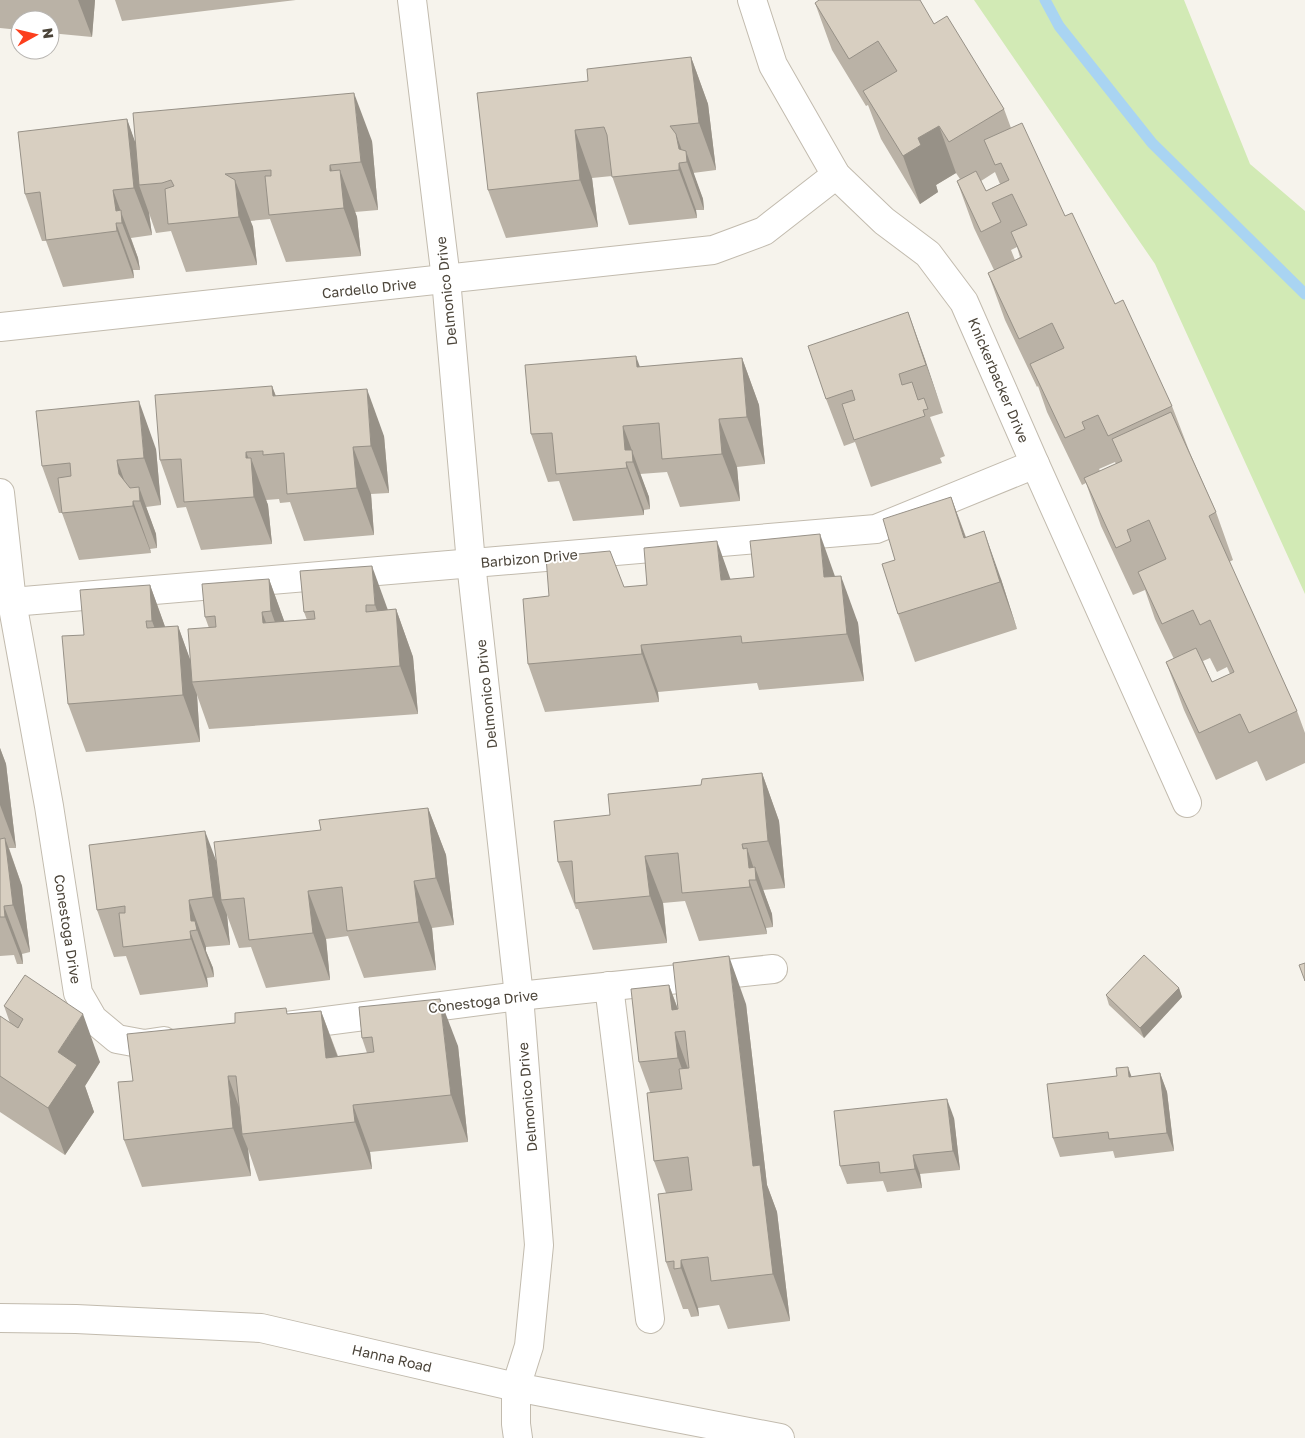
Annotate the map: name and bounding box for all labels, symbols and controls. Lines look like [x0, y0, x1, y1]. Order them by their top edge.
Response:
north arrow [10, 10, 60, 60]
text: N [39, 27, 58, 40]
street label: Delmonico Drive [432, 236, 460, 346]
street label: Cardello Drive [321, 275, 417, 301]
street label: Knickerbacker Drive [965, 315, 1033, 445]
street label: Barbizon Drive [480, 545, 578, 571]
street label: Delmonico Drive [472, 639, 500, 749]
street label: Conestoga Drive [51, 873, 85, 985]
street label: Conestoga Drive [427, 986, 539, 1016]
street label: Delmonico Drive [514, 1042, 540, 1152]
street label: Hanna Road [350, 1341, 434, 1375]

